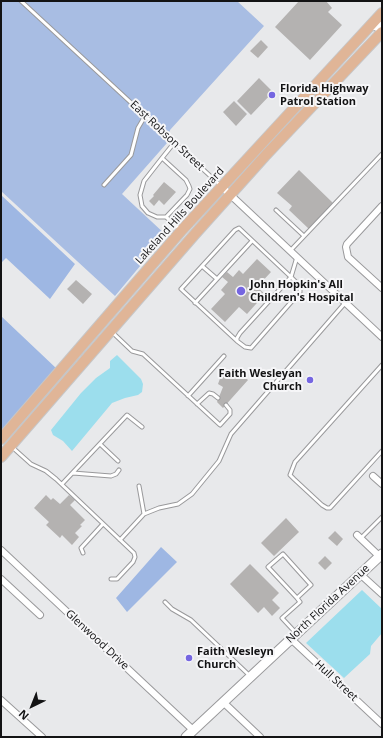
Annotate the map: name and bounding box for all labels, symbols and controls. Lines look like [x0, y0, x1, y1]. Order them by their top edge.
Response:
place label: Florida Highway Patrol Station [280, 82, 369, 108]
marker: Florida Highway Patrol Station [267, 90, 277, 100]
street label: East Robson Street [127, 98, 207, 174]
street label: Lakeland Hills Boulevard [133, 165, 227, 267]
place label: John Hopkin's All Children's Hospital [250, 278, 354, 304]
marker: John Hopkin's All Children's Hospital [235, 285, 247, 297]
place label: Faith Wesleyan Church [219, 367, 302, 393]
marker: Faith Wesleyan Church [305, 375, 315, 385]
street label: North Florida Avenue [284, 562, 372, 646]
street label: Glenwood Drive [63, 607, 131, 673]
place label: Faith Wesleyn Church [197, 645, 274, 671]
marker: Faith Wesleyn Church [184, 653, 194, 663]
street label: Hull Street [312, 658, 360, 704]
north arrow [12, 686, 52, 726]
text: N [15, 707, 32, 724]

